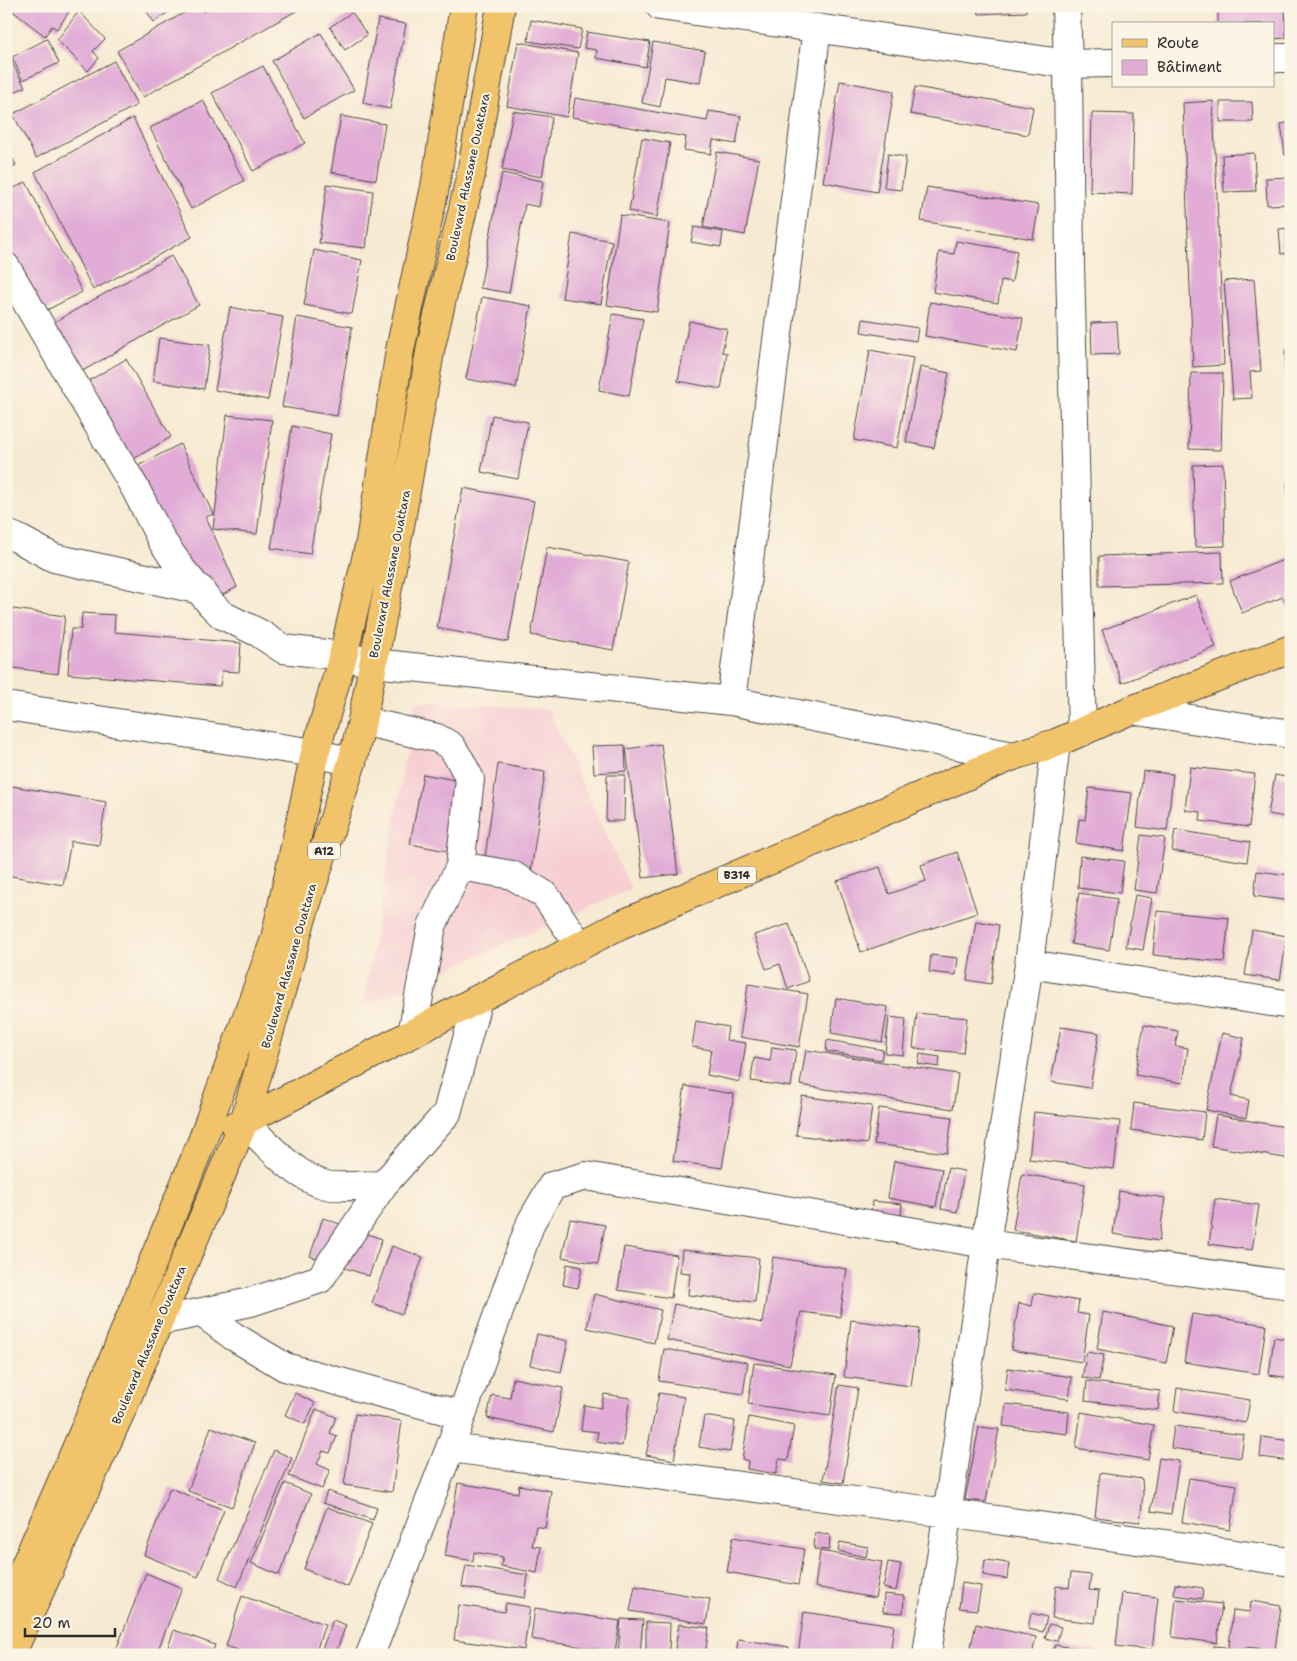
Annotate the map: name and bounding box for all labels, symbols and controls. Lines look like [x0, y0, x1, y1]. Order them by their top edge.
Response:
legend [1112, 22, 1274, 88]
text: Route [1157, 33, 1199, 53]
text: Bâtiment [1157, 57, 1222, 77]
street label: Boulevard Alassane Ouattara [442, 91, 494, 262]
street label: Boulevard Alassane Ouattara [366, 488, 414, 659]
road number: A12 [308, 842, 340, 859]
road number: B314 [718, 866, 756, 884]
street label: Boulevard Alassane Ouattara [258, 881, 320, 1050]
street label: Boulevard Alassane Ouattara [108, 1263, 190, 1427]
scale bar [25, 1606, 115, 1638]
text: 20 m [32, 1613, 71, 1633]

